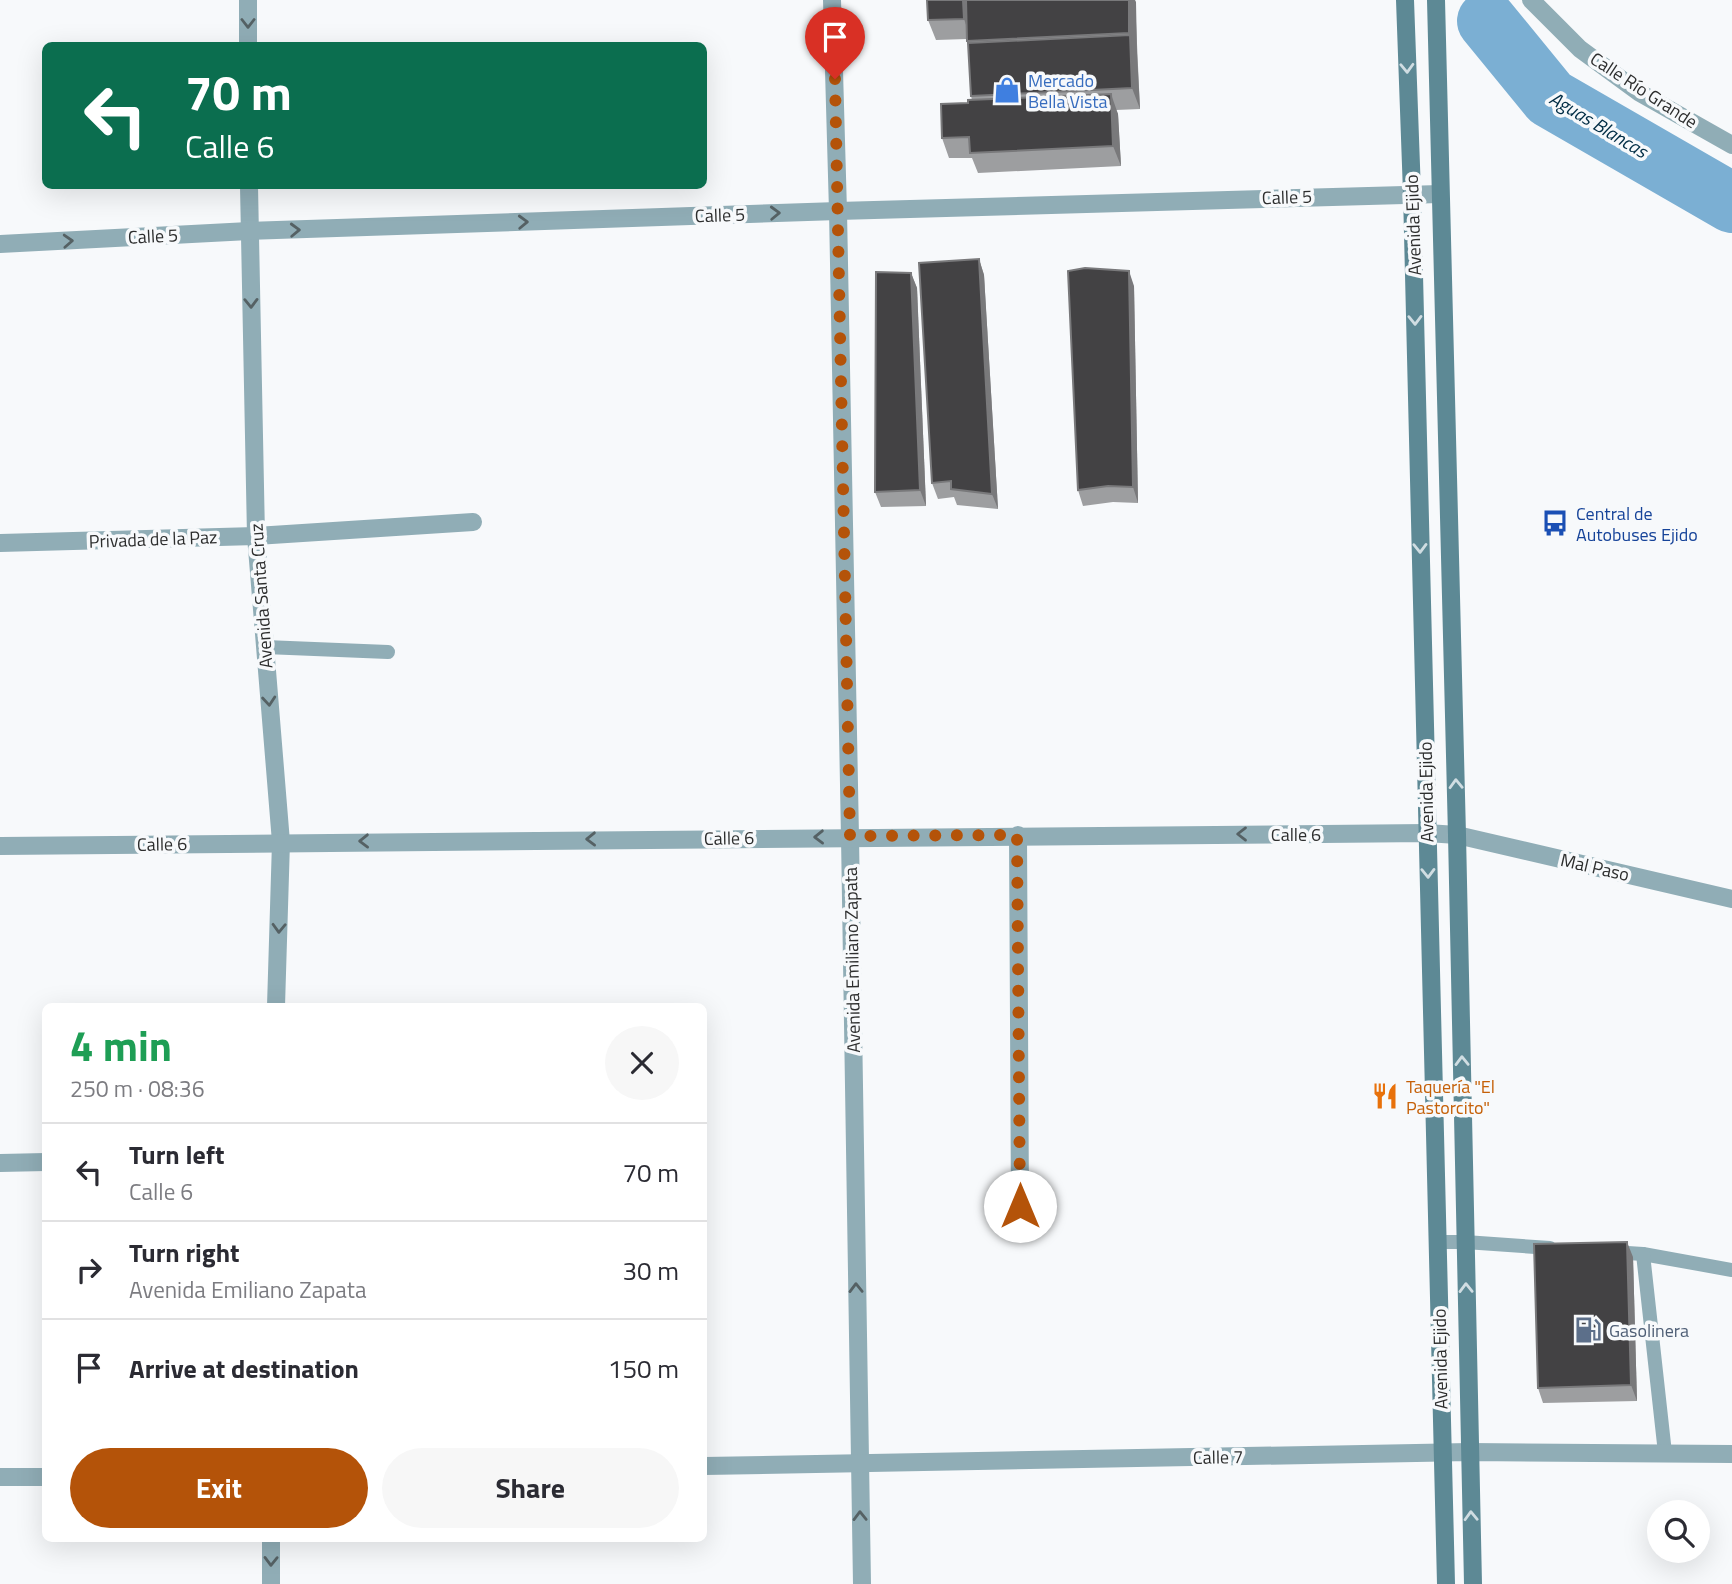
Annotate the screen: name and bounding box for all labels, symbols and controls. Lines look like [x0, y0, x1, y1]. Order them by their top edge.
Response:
pin [805, 7, 865, 79]
one-way arrow [240, 18, 256, 29]
icon: arrive [816, 18, 854, 56]
street label: Calle Río Grande [1585, 45, 1703, 135]
text: 70 m [185, 54, 292, 129]
one-way arrow [1400, 63, 1415, 74]
place label: Mercado Bella Vista [1028, 67, 1108, 115]
icon: left [70, 70, 161, 161]
shop icon: Mercado Bella Vista [992, 75, 1022, 105]
water label: Aguas Blancas [1544, 83, 1655, 166]
text: Calle 6 [185, 122, 274, 170]
street label: Avenida Ejido [1398, 174, 1428, 276]
street label: Calle 5 [1261, 183, 1313, 211]
street label: Calle 5 [694, 201, 746, 229]
one-way arrow [769, 205, 780, 220]
one-way arrow [518, 214, 529, 229]
street label: Calle 5 [127, 221, 179, 251]
one-way arrow [290, 222, 301, 237]
one-way arrow [63, 233, 74, 248]
one-way arrow [243, 297, 258, 308]
one-way arrow [1407, 315, 1423, 326]
place label: Central de Autobuses Ejido [1576, 500, 1698, 548]
bus stop icon: Central de Autobuses Ejido [1540, 508, 1570, 538]
street label: Avenida Santa Cruz [242, 522, 280, 670]
street label: Privada de la Paz [88, 523, 218, 555]
one-way arrow [1413, 542, 1428, 553]
one-way arrow [262, 695, 277, 707]
street label: Avenida Ejido [1412, 741, 1440, 843]
one-way arrow [1448, 779, 1464, 789]
street label: Calle 6 [1271, 821, 1321, 848]
street label: Calle 6 [704, 824, 754, 852]
one-way arrow [1236, 826, 1247, 842]
one-way arrow [813, 829, 823, 845]
street label: Calle 6 [137, 830, 187, 858]
one-way arrow [585, 831, 596, 847]
one-way arrow [358, 833, 368, 849]
street label: Mal Paso [1558, 846, 1632, 888]
street label: Avenida Emiliano Zapata [837, 867, 867, 1053]
one-way arrow [1421, 868, 1436, 879]
one-way arrow [271, 923, 286, 934]
text: 4 min [70, 1013, 172, 1077]
button: close [605, 1026, 679, 1100]
one-way arrow [1454, 1055, 1469, 1066]
text: 250 m · 08:36 [70, 1071, 205, 1106]
place label: Taquería "El Pastorcito" [1406, 1073, 1495, 1121]
restaurant icon: Taquería "El Pastorcito" [1370, 1081, 1400, 1111]
text: Turn left [129, 1135, 224, 1174]
icon: left [70, 1153, 108, 1191]
text: 70 m [622, 1153, 679, 1192]
position arrow [983, 1169, 1057, 1243]
text: Calle 6 [129, 1174, 193, 1209]
text: Turn right [129, 1233, 240, 1272]
icon: right [70, 1251, 108, 1289]
text: 30 m [622, 1251, 679, 1290]
text: Avenida Emiliano Zapata [129, 1272, 366, 1307]
one-way arrow [849, 1283, 864, 1294]
one-way arrow [1458, 1283, 1474, 1293]
street label: Avenida Ejido [1426, 1308, 1454, 1410]
fuel station icon: Gasolinera [1573, 1315, 1603, 1345]
place label: Gasolinera [1609, 1317, 1689, 1344]
icon: arrive [70, 1349, 108, 1387]
text: Arrive at destination [129, 1349, 359, 1388]
text: 150 m [608, 1349, 679, 1388]
street label: Calle 7 [1193, 1443, 1243, 1471]
button: Exit [70, 1448, 368, 1528]
button: Share [382, 1448, 679, 1528]
map controls [1647, 1500, 1710, 1563]
button: search [1647, 1500, 1710, 1563]
one-way arrow [852, 1510, 868, 1521]
one-way arrow [1463, 1510, 1478, 1521]
one-way arrow [263, 1556, 279, 1567]

